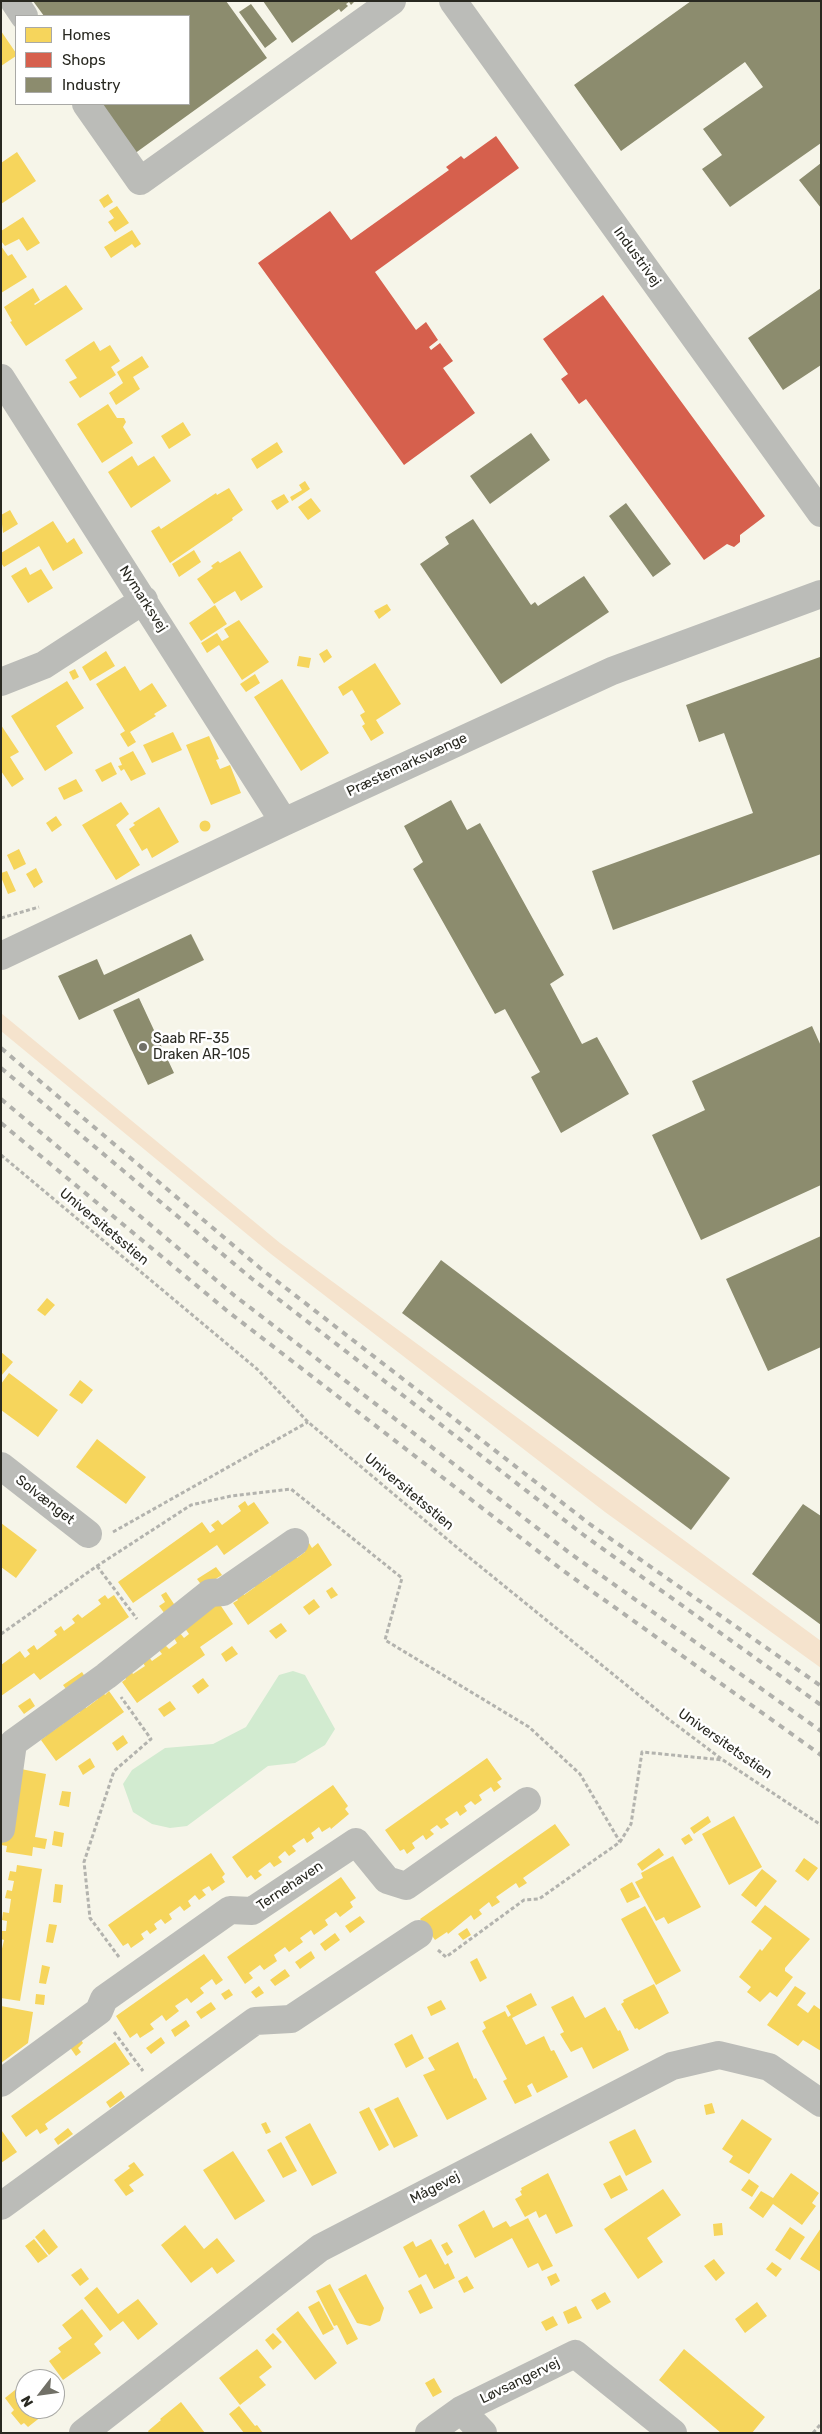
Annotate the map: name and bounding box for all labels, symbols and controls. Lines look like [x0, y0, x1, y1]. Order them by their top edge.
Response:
legend [15, 15, 190, 105]
text: Homes [62, 26, 111, 44]
text: Shops [62, 51, 106, 69]
text: Industry [62, 76, 121, 94]
street label: Industrivej [610, 224, 664, 290]
street label: Nymarksvej [115, 563, 171, 635]
street label: Præstemarksvænge [344, 730, 470, 800]
place label: Saab RF-35 Draken AR-105 [153, 1031, 250, 1064]
marker: Saab RF-35 Draken AR-105 [137, 1041, 149, 1053]
street label: Universitetsstien [56, 1185, 152, 1269]
street label: Universitetsstien [361, 1450, 457, 1534]
street label: Solvænget [12, 1472, 78, 1528]
street label: Universitetsstien [675, 1705, 775, 1783]
street label: Ternehaven [254, 1858, 326, 1914]
street label: Mågevej [407, 2168, 463, 2208]
street label: Løvsangervej [477, 2354, 563, 2408]
north arrow [15, 2369, 65, 2419]
text: N [18, 2393, 37, 2410]

